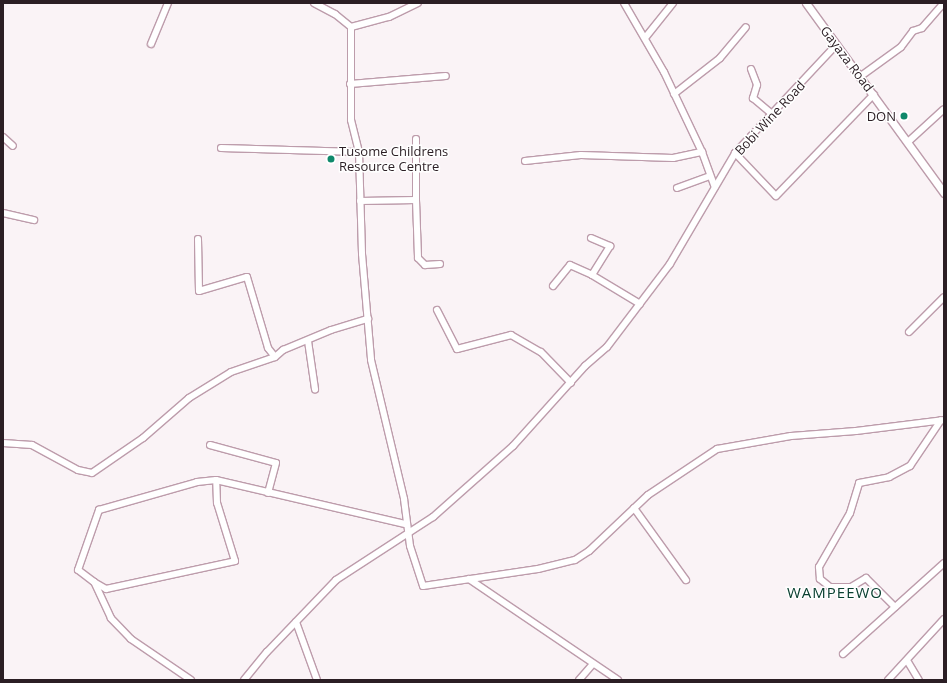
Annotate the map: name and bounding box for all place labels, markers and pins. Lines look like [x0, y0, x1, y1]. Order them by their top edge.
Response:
place label: DON [867, 108, 896, 124]
marker: DON [899, 111, 909, 121]
place label: Tusome Childrens Resource Centre [339, 144, 448, 175]
marker: Tusome Childrens Resource Centre [326, 154, 336, 164]

